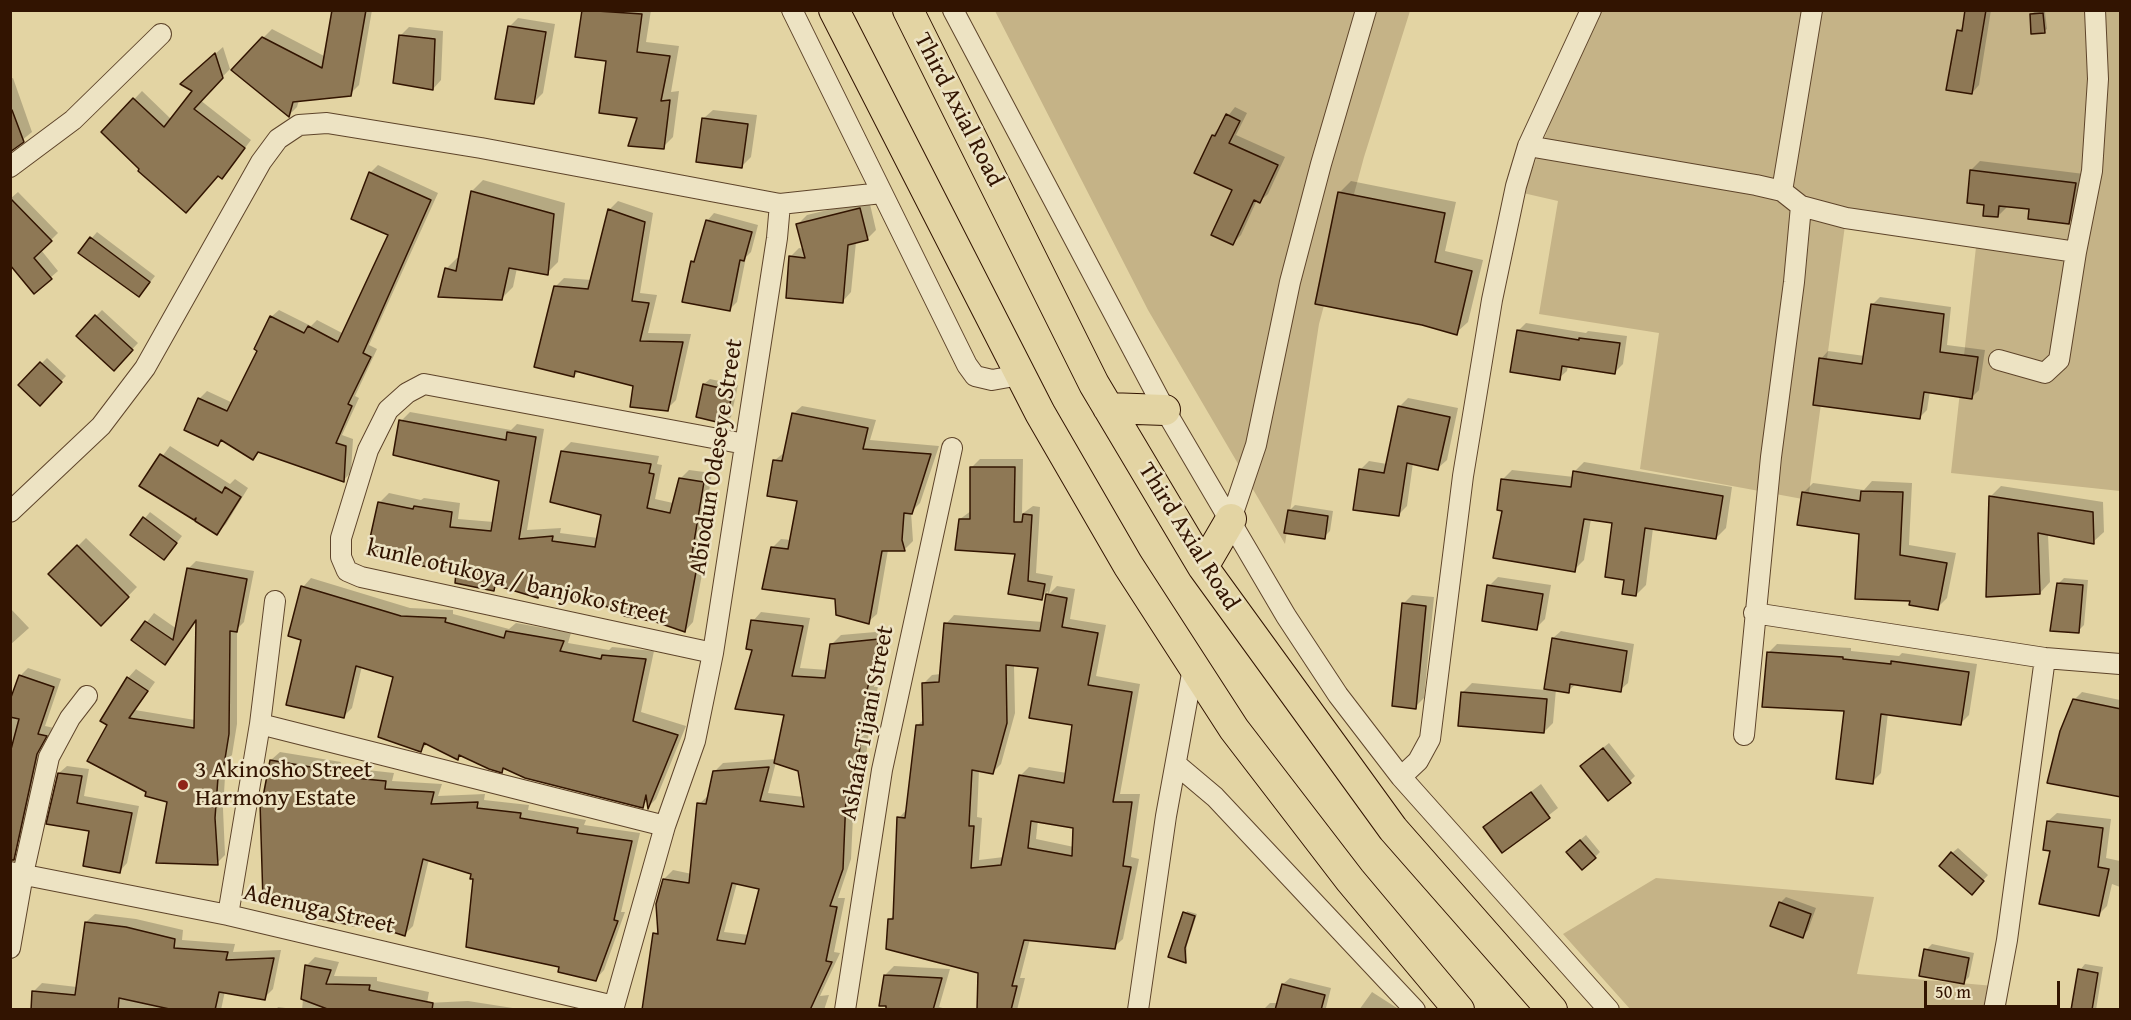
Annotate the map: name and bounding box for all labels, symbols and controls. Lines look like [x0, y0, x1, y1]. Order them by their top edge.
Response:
street label: Third Axial Road [907, 28, 1009, 192]
street label: Abiodun Odeseye Street [684, 337, 750, 577]
street label: Third Axial Road [1131, 458, 1245, 616]
street label: kunle otukoya / banjoko street [364, 534, 670, 632]
street label: Ashafa Tijani Street [835, 623, 901, 823]
place label: 3 Akinosho Street Harmony Estate [195, 757, 372, 813]
marker: 3 Akinosho Street Harmony Estate [176, 778, 190, 792]
street label: Adenuga Street [241, 879, 397, 941]
scale bar [1927, 969, 2064, 1007]
text: 50 m [1935, 978, 1971, 1005]

